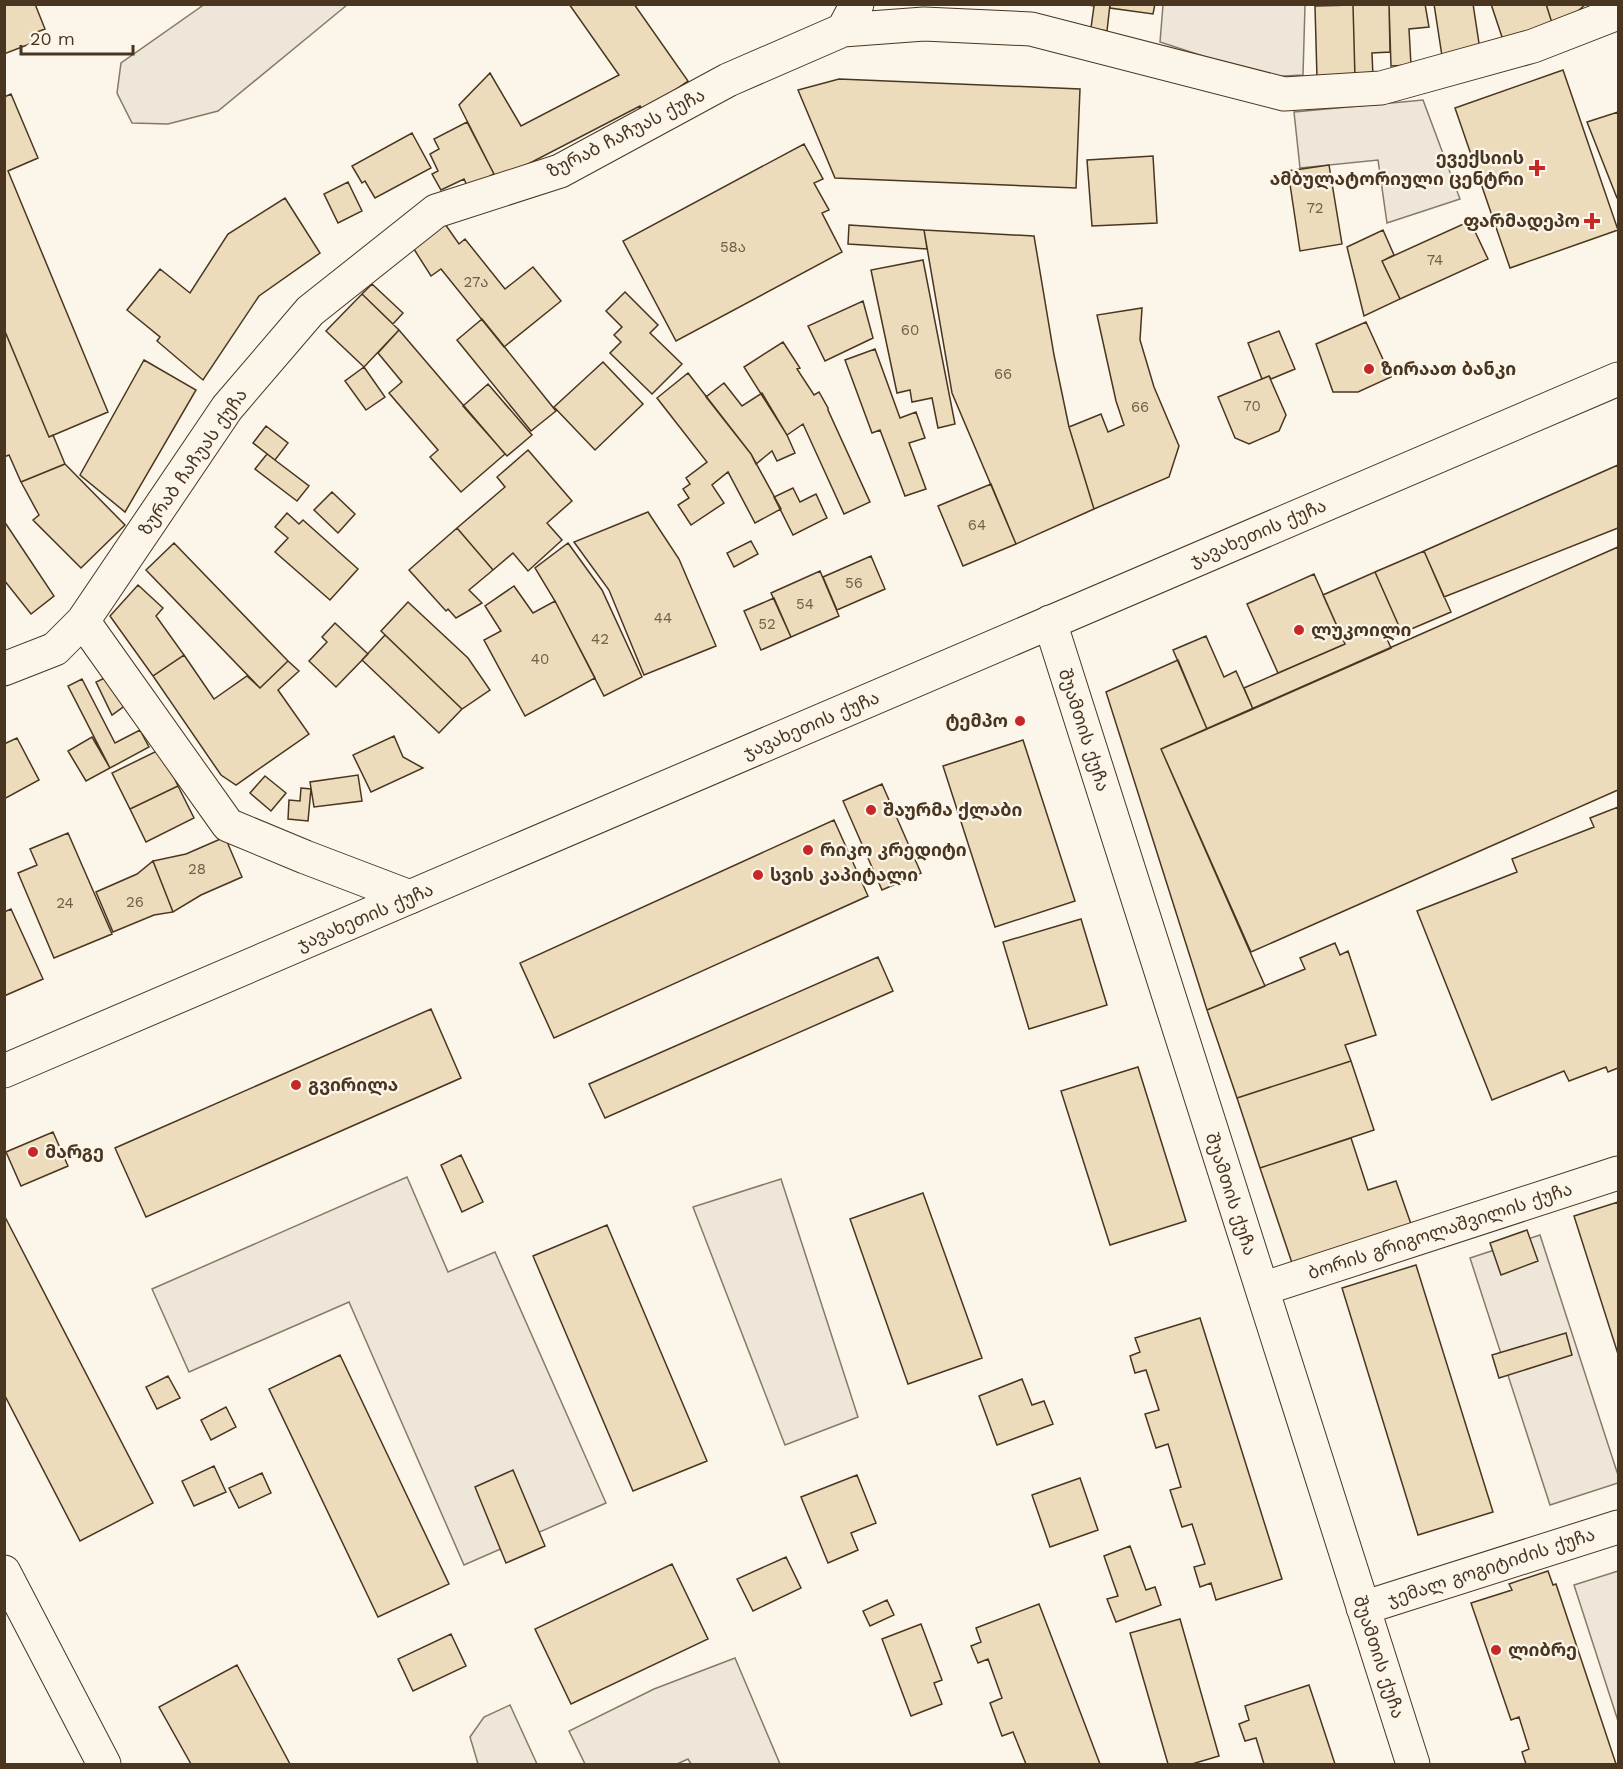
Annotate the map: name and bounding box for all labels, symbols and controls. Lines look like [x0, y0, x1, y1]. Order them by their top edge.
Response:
scale bar [21, 18, 134, 56]
text: 20 m [30, 28, 75, 49]
street label: ზურაბ ჩაჩუას ქუჩა [543, 84, 709, 182]
place label: ევექსიის ამბულატორიული ცენტრი [1270, 147, 1524, 190]
marker: ევექსიის ამბულატორიული ცენტრი [1528, 159, 1546, 177]
house number: 72 [1306, 199, 1324, 217]
place label: ფარმადეპო [1463, 210, 1580, 232]
marker: ფარმადეპო [1585, 214, 1599, 228]
house number: 58ა [720, 238, 746, 256]
house number: 74 [1427, 251, 1443, 269]
house number: 27ა [463, 273, 489, 291]
house number: 60 [901, 321, 919, 339]
place label: ზირაათ ბანკი [1381, 358, 1516, 379]
marker: ზირაათ ბანკი [1362, 362, 1376, 376]
house number: 66 [994, 365, 1012, 383]
street label: ზურაბ ჩაჩუას ქუჩა [134, 384, 252, 540]
house number: 70 [1243, 397, 1261, 415]
house number: 66 [1131, 398, 1149, 416]
street label: ჯავახეთის ქუჩა [1186, 494, 1330, 572]
house number: 64 [968, 516, 986, 534]
house number: 56 [845, 574, 863, 592]
house number: 54 [796, 595, 814, 613]
house number: 44 [654, 609, 672, 627]
house number: 52 [758, 615, 776, 633]
place label: ლუკოილი [1311, 619, 1412, 641]
marker: ლუკოილი [1292, 623, 1306, 637]
house number: 42 [591, 630, 609, 648]
house number: 40 [531, 650, 549, 668]
street label: შუამთის ქუჩა [1054, 666, 1114, 794]
street label: ჯავახეთის ქუჩა [739, 686, 883, 764]
place label: ტემპო [945, 710, 1008, 731]
marker: ტემპო [1013, 714, 1027, 728]
place label: შაურმა ქლაბი [883, 799, 1022, 821]
marker: შაურმა ქლაბი [864, 803, 878, 817]
place label: რიკო კრედიტი [820, 839, 967, 861]
marker: რიკო კრედიტი [801, 843, 815, 857]
house number: 28 [188, 860, 206, 878]
place label: სვის კაპიტალი [770, 864, 918, 886]
marker: სვის კაპიტალი [751, 868, 765, 882]
street label: ჯავახეთის ქუჩა [293, 878, 437, 956]
house number: 26 [126, 893, 144, 911]
house number: 24 [56, 894, 74, 912]
place label: გვირილა [308, 1074, 398, 1096]
marker: გვირილა [289, 1078, 303, 1092]
street label: შუამთის ქუჩა [1201, 1130, 1261, 1258]
place label: მარგე [45, 1141, 104, 1162]
marker: მარგე [26, 1145, 40, 1159]
street label: ბორის გრიგოლაშვილის ქუჩა [1305, 1178, 1575, 1284]
street label: ჯემალ გოგიტიძის ქუჩა [1384, 1523, 1598, 1611]
street label: შუამთის ქუჩა [1349, 1593, 1409, 1721]
place label: ლიბრე [1508, 1639, 1577, 1661]
marker: ლიბრე [1489, 1643, 1503, 1657]

